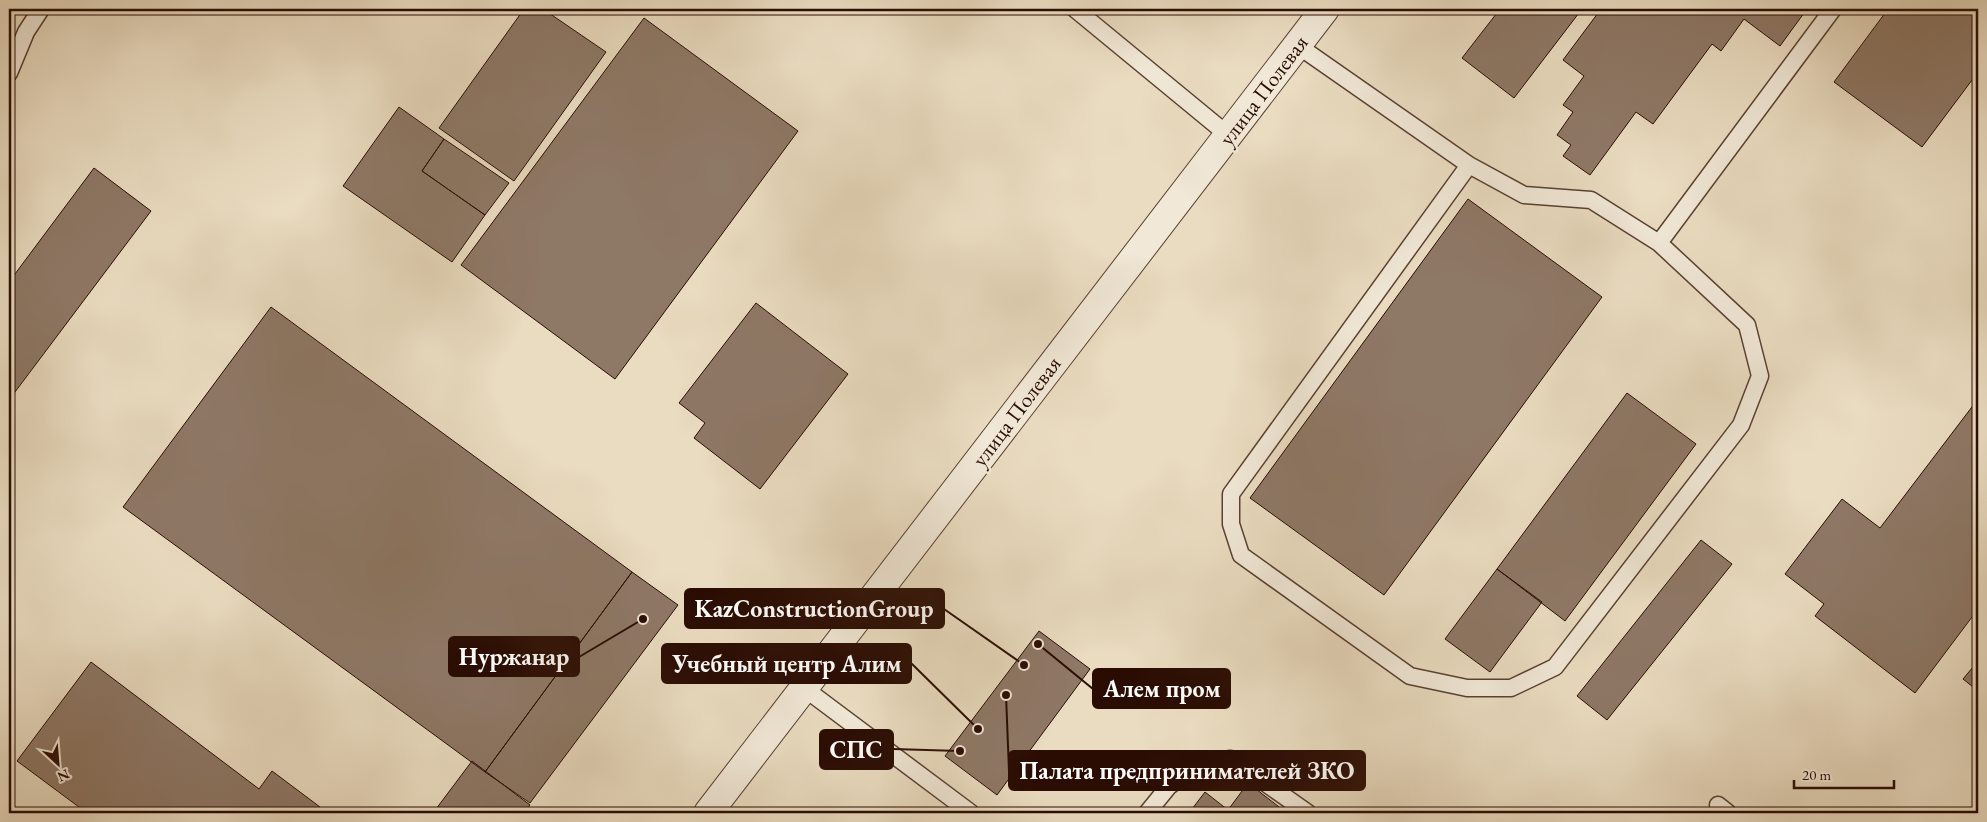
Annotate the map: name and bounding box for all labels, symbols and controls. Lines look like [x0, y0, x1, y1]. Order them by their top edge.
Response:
street label: улица Полевая [1212, 29, 1315, 152]
street label: улица Полевая [965, 350, 1068, 473]
callout: KazConstructionGroup [685, 589, 944, 628]
text: KazConstructionGroup [694, 593, 934, 624]
callout: Нуржанар [449, 637, 579, 676]
text: Нуржанар [459, 641, 569, 673]
callout: Учебный центр Алим [662, 644, 911, 683]
text: Учебный центр Алим [671, 648, 902, 679]
callout: Алем пром [1093, 669, 1230, 708]
text: Алем пром [1102, 673, 1221, 704]
callout: СПС [820, 730, 893, 769]
text: СПС [830, 734, 883, 765]
north arrow [32, 740, 82, 790]
callout: Палата предпринимателей ЗКО [1009, 751, 1365, 790]
text: Палата предпринимателей ЗКО [1019, 755, 1355, 786]
scale bar [1794, 757, 1894, 789]
text: N [54, 765, 73, 787]
text: 20 m [1802, 765, 1831, 784]

